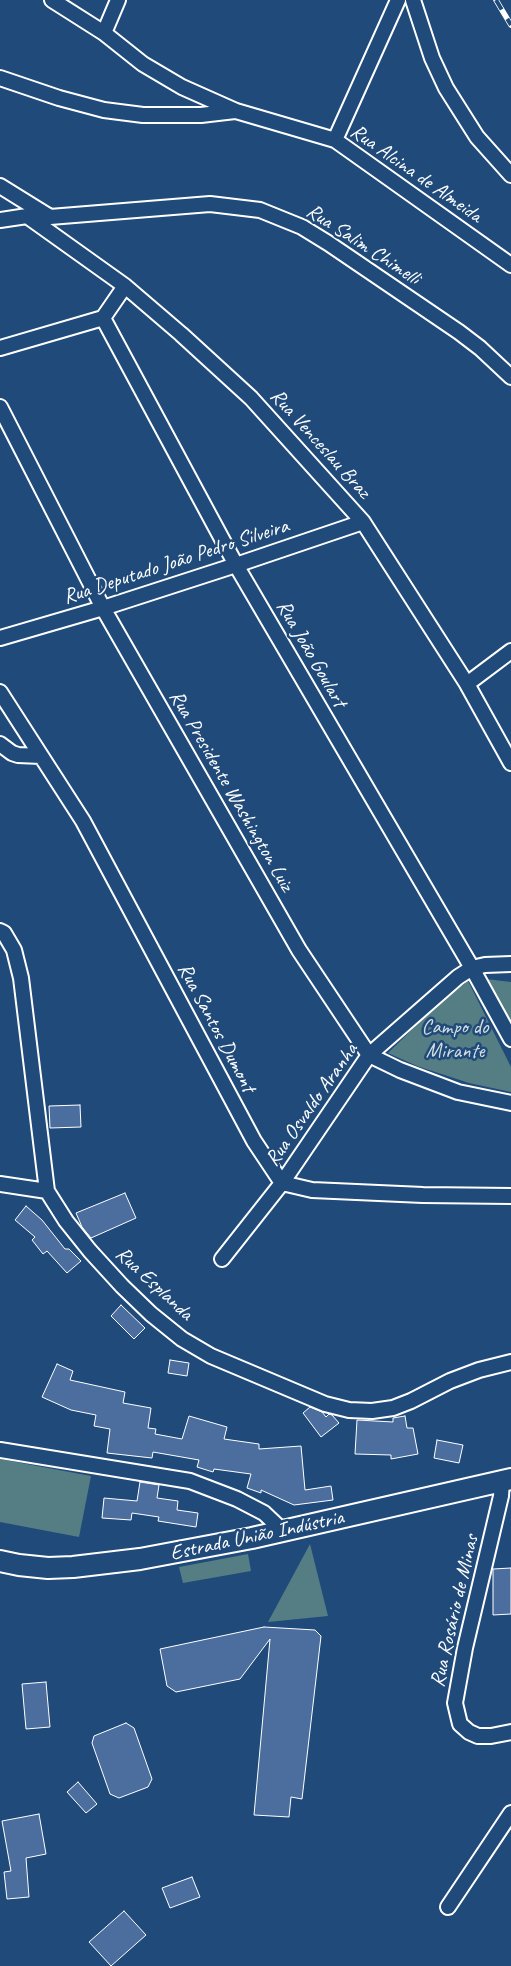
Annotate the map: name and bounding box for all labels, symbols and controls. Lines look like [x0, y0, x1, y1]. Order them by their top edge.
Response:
street label: Rua Alcina de Almeida [345, 119, 487, 229]
street label: Rua Salim Chimelli [301, 199, 425, 291]
street label: Rua Venceslau Braz [264, 384, 376, 504]
street label: Rua Deputado João Pedro Silveira [60, 514, 292, 610]
street label: Rua João Goulart [270, 596, 352, 712]
street label: Rua Presidente Washington Luiz [163, 686, 299, 896]
street label: Rua Santos Dumont [171, 959, 261, 1097]
park label: Campo do Mirante [422, 1014, 488, 1064]
street label: Rua Osvaldo Aranha [260, 1039, 364, 1171]
street label: Rua Esplanda [110, 1242, 198, 1326]
street label: Estrada União Indústria [168, 1505, 346, 1567]
street label: Rua Rosário de Minas [425, 1533, 485, 1689]

